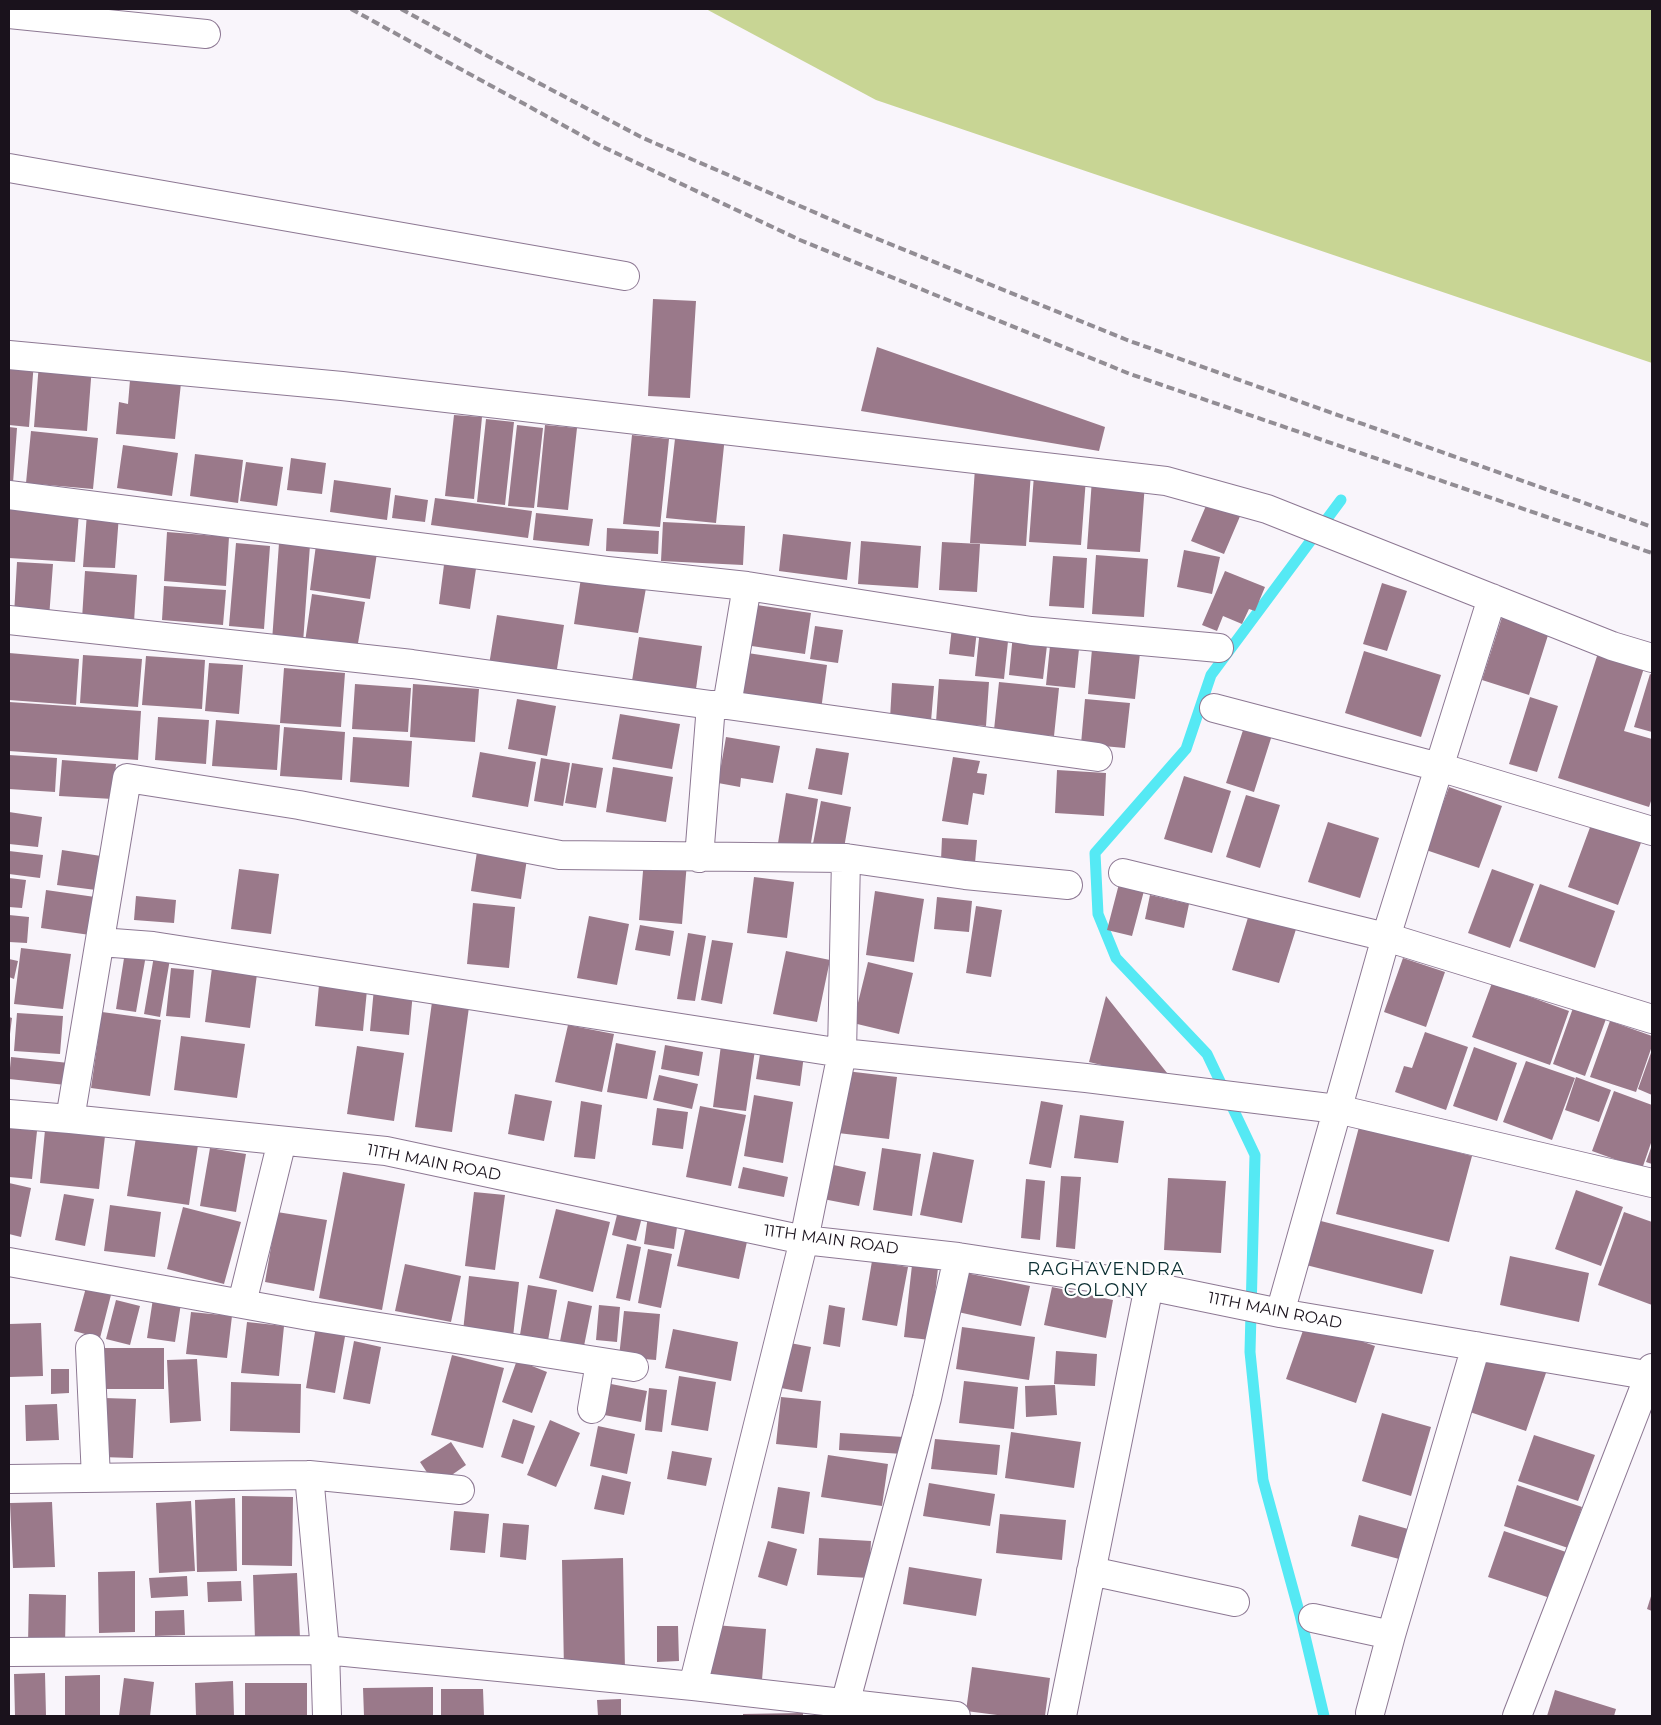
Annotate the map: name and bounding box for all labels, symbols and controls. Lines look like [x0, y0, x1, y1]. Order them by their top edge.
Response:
street label: 11TH MAIN ROAD [365, 1141, 503, 1185]
street label: 11TH MAIN ROAD [762, 1221, 900, 1259]
district label: RAGHAVENDRA COLONY [1026, 1259, 1186, 1302]
street label: 11TH MAIN ROAD [1206, 1289, 1344, 1333]

